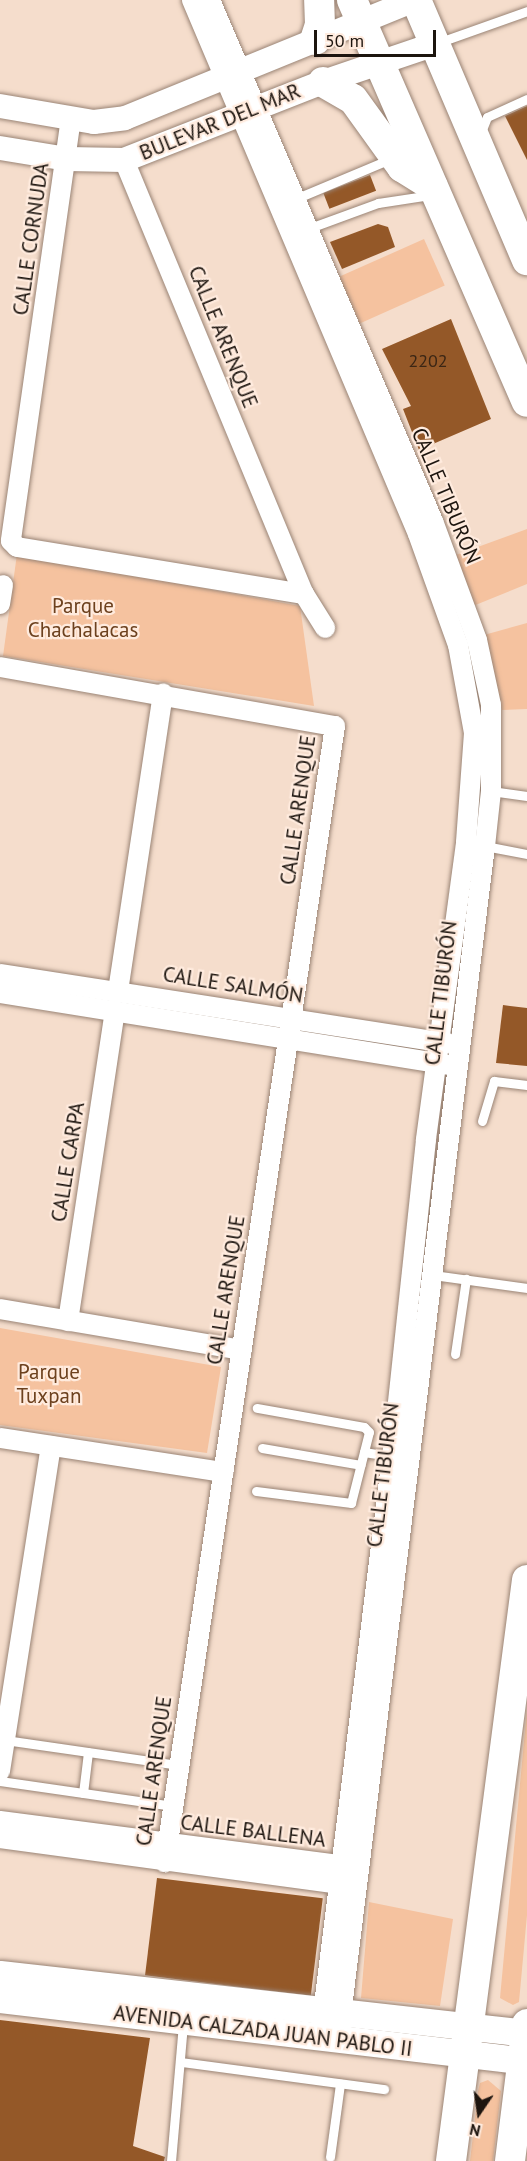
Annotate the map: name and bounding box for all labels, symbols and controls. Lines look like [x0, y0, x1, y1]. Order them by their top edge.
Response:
scale bar [317, 18, 438, 56]
text: 50 m [325, 29, 364, 52]
street label: BULEVAR DEL MAR [135, 78, 305, 166]
street label: CALLE CORNUDA [8, 161, 54, 317]
street label: CALLE ARENQUE [183, 262, 263, 412]
house number: 2202 [408, 350, 448, 372]
street label: CALLE TIBURÓN [406, 424, 486, 568]
park label: Parque Chachalacas [28, 593, 138, 643]
street label: CALLE ARENQUE [275, 733, 321, 887]
street label: CALLE TIBURÓN [420, 919, 462, 1067]
street label: CALLE SALMÓN [161, 961, 305, 1009]
street label: CALLE CARPA [46, 1100, 90, 1224]
street label: CALLE ARENQUE [202, 1213, 250, 1367]
park label: Parque Tuxpan [17, 1359, 81, 1409]
street label: CALLE TIBURÓN [362, 1401, 404, 1549]
street label: CALLE ARENQUE [131, 1694, 177, 1848]
street label: CALLE BALLENA [179, 1810, 327, 1852]
street label: AVENIDA CALZADA JUAN PABLO II [111, 2000, 415, 2062]
north arrow [449, 2083, 509, 2143]
text: N [468, 2120, 482, 2141]

